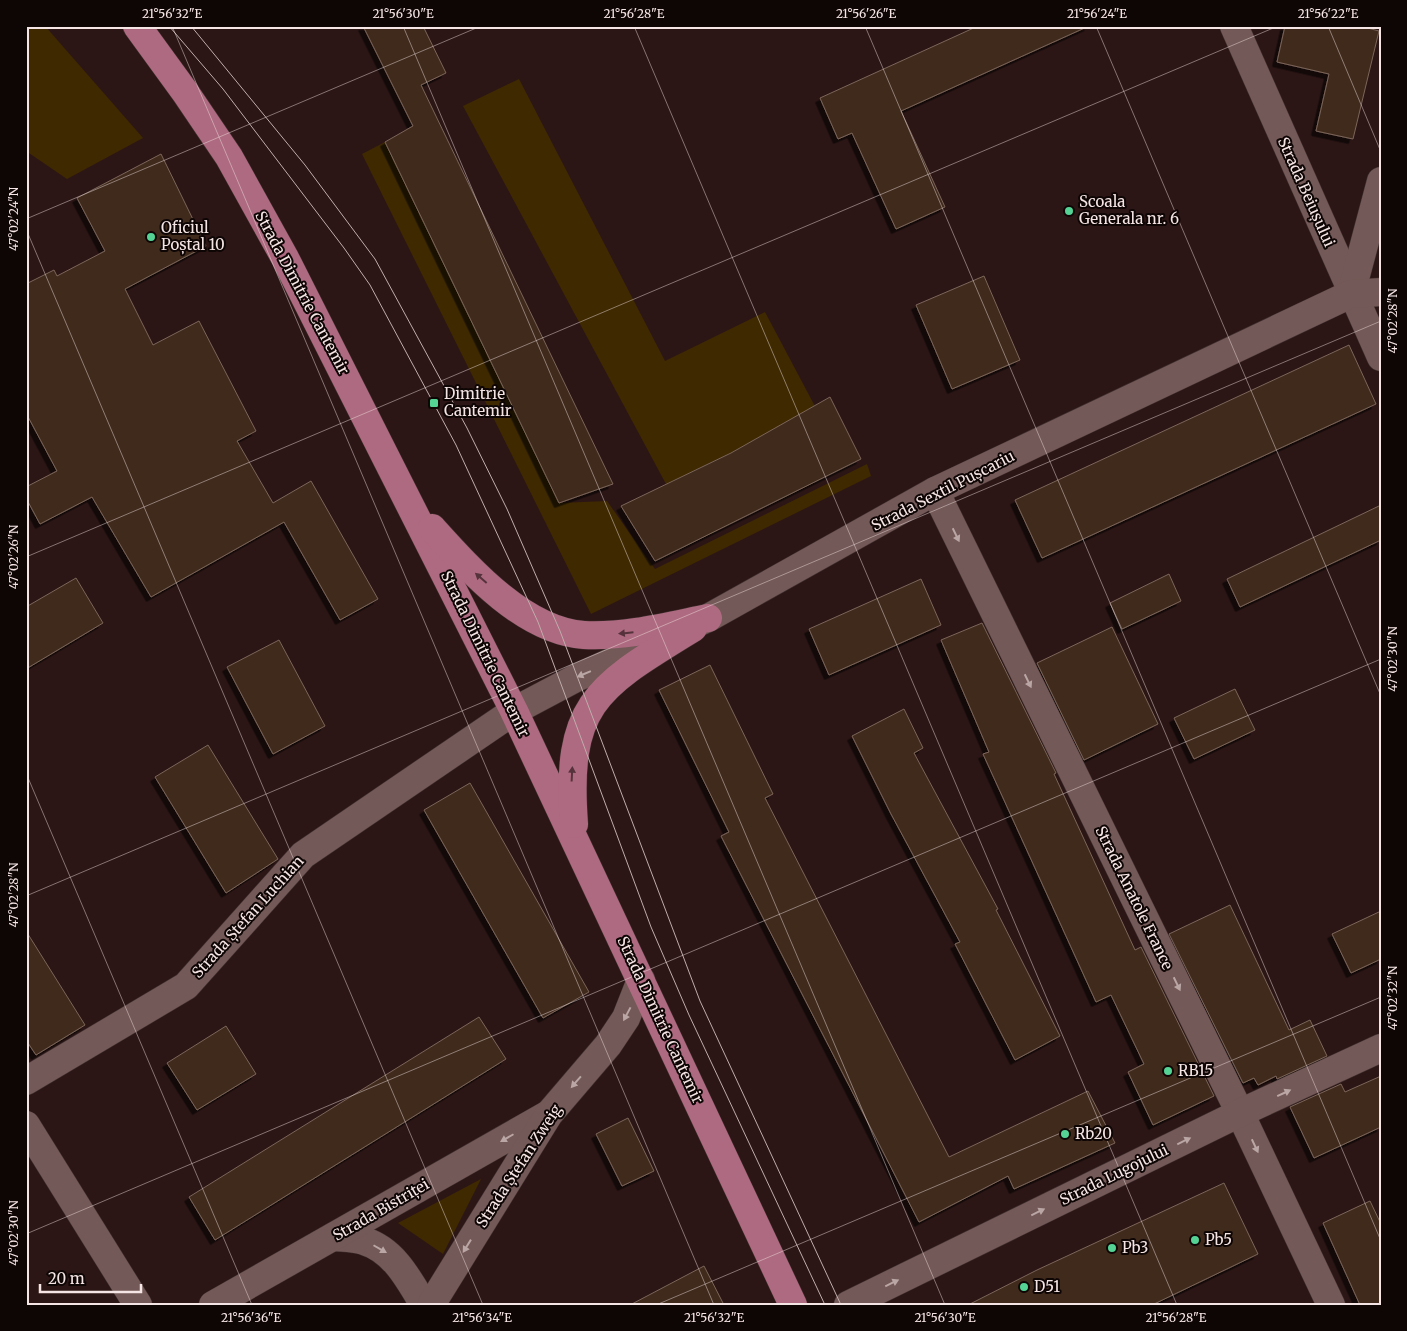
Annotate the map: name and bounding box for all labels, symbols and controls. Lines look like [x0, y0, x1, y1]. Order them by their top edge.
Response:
text: 21°56'32"E [142, 6, 202, 21]
text: 21°56'30"E [372, 6, 434, 21]
text: 21°56'28"E [604, 6, 665, 21]
text: 21°56'26"E [836, 6, 896, 21]
text: 21°56'24"E [1067, 6, 1127, 21]
text: 21°56'22"E [1298, 6, 1359, 21]
street label: Strada Beiușului [1273, 134, 1339, 250]
text: 47°02'24"N [6, 186, 21, 251]
place label: Scoala Generala nr. 6 [1079, 192, 1179, 228]
marker: Scoala Generala nr. 6 [1063, 205, 1075, 217]
street label: Strada Dimitrie Cantemir [251, 208, 354, 378]
place label: Oficiul Poștal 10 [161, 218, 225, 255]
marker: Oficiul Poștal 10 [145, 231, 157, 243]
text: 47°02'28"N [1385, 288, 1400, 354]
place label: Dimitrie Cantemir [444, 384, 512, 420]
marker: Dimitrie Cantemir [428, 397, 440, 409]
street label: Strada Sextil Pușcariu [868, 446, 1018, 536]
text: 47°02'26"N [6, 524, 21, 589]
one-way arrow [952, 528, 960, 543]
street label: Strada Dimitrie Cantemir [437, 568, 534, 740]
one-way arrow [475, 572, 487, 584]
text: 47°02'30"N [1385, 626, 1400, 692]
one-way arrow [618, 629, 634, 637]
one-way arrow [577, 671, 591, 679]
one-way arrow [1024, 674, 1032, 688]
one-way arrow [568, 766, 576, 782]
street label: Strada Anatole France [1091, 823, 1178, 973]
street label: Strada Ștefan Luchian [188, 852, 308, 982]
text: 47°02'28"N [6, 862, 21, 928]
street label: Strada Dimitrie Cantemir [613, 933, 708, 1107]
text: 47°02'32"N [1385, 965, 1400, 1030]
one-way arrow [1173, 977, 1181, 991]
one-way arrow [623, 1007, 631, 1021]
place label: RB15 [1178, 1061, 1213, 1080]
marker: RB15 [1162, 1065, 1174, 1077]
one-way arrow [571, 1075, 582, 1088]
one-way arrow [1277, 1089, 1291, 1097]
street label: Strada Ștefan Zweig [472, 1101, 566, 1231]
place label: Rb20 [1075, 1124, 1112, 1143]
marker: Rb20 [1059, 1128, 1071, 1140]
one-way arrow [499, 1134, 514, 1142]
one-way arrow [1177, 1137, 1191, 1145]
one-way arrow [1252, 1139, 1260, 1153]
street label: Strada Lugojului [1056, 1140, 1171, 1209]
street label: Strada Bistriței [329, 1174, 433, 1246]
text: 47°02'30"N [6, 1200, 21, 1266]
one-way arrow [1031, 1208, 1045, 1216]
place label: Pb5 [1205, 1230, 1232, 1249]
marker: Pb5 [1189, 1234, 1201, 1246]
place label: Pb3 [1122, 1238, 1148, 1257]
one-way arrow [463, 1240, 472, 1253]
marker: Pb3 [1106, 1242, 1118, 1254]
one-way arrow [373, 1245, 386, 1254]
scale bar [40, 1261, 141, 1293]
text: 20 m [48, 1269, 85, 1288]
place label: D51 [1034, 1277, 1060, 1296]
one-way arrow [885, 1279, 899, 1287]
marker: D51 [1018, 1281, 1030, 1293]
text: 21°56'36"E [221, 1310, 281, 1325]
text: 21°56'34"E [452, 1310, 512, 1325]
text: 21°56'32"E [684, 1310, 744, 1325]
text: 21°56'30"E [914, 1310, 976, 1325]
text: 21°56'28"E [1146, 1310, 1207, 1325]

